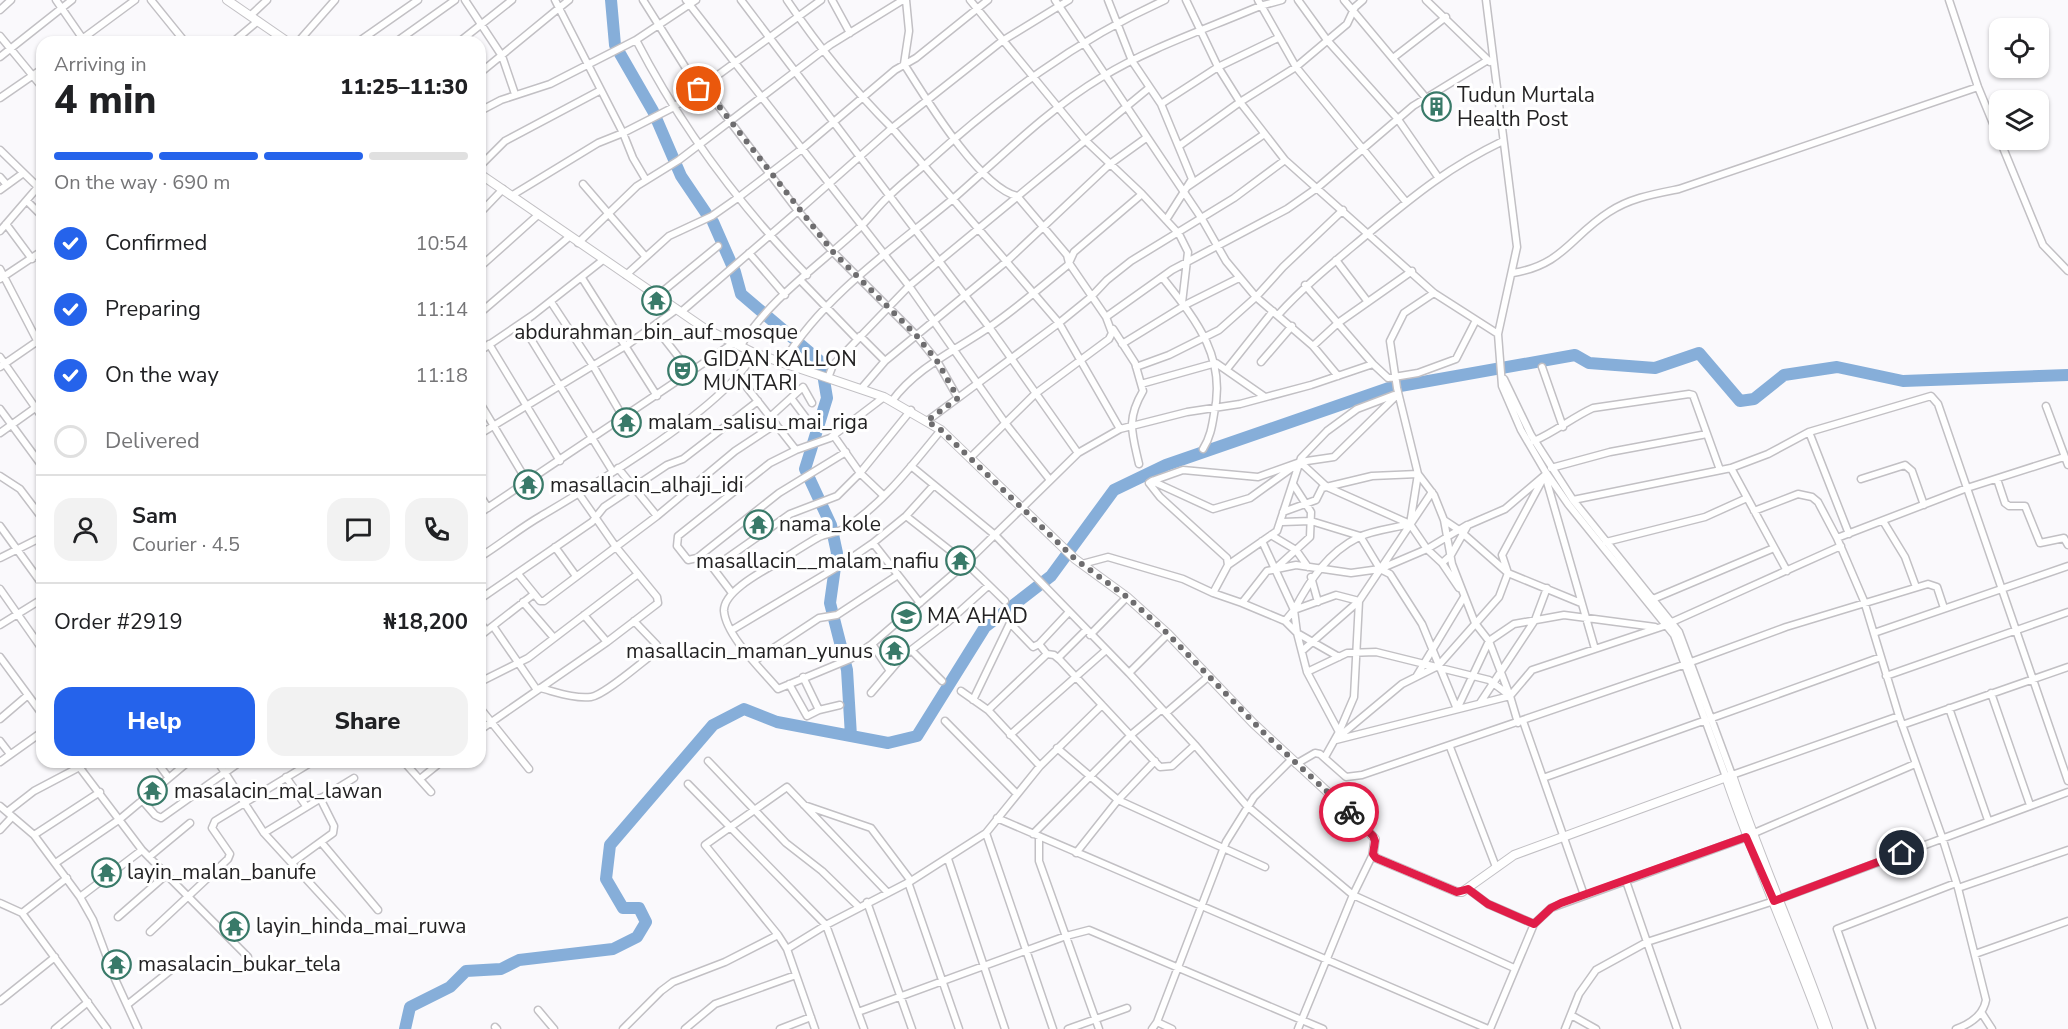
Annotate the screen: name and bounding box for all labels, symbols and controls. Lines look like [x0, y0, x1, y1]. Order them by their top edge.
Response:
map controls [1989, 18, 2049, 150]
button: locate [1989, 18, 2049, 78]
text: Arriving in [54, 51, 147, 78]
pin [673, 63, 724, 114]
text: 11:25–11:30 [340, 72, 468, 102]
icon: bag [682, 72, 715, 105]
text: 4 min [54, 74, 157, 127]
place label: Tudun Murtala Health Post [1457, 81, 1595, 133]
button: layers [1989, 90, 2049, 150]
building icon: Tudun Murtala Health Post [1420, 91, 1452, 123]
text: On the way · 690 m [54, 169, 230, 196]
icon: check [54, 227, 87, 260]
text: Confirmed [105, 228, 207, 258]
text: 10:54 [415, 230, 468, 257]
temple icon: abdurahman_bin_auf_mosque [640, 285, 672, 317]
icon: check [54, 293, 87, 326]
text: Preparing [105, 294, 201, 324]
text: 11:14 [415, 296, 468, 323]
place label: abdurahman_bin_auf_mosque [514, 318, 798, 346]
place label: GIDAN KALLON MUNTARI [703, 345, 857, 397]
theatre icon: GIDAN KALLON MUNTARI [666, 355, 698, 387]
icon: check [54, 359, 87, 392]
text: On the way [105, 360, 219, 390]
text: 11:18 [415, 362, 468, 389]
temple icon: malam_salisu_mai_riga [611, 406, 643, 438]
place label: malam_salisu_mai_riga [648, 408, 868, 436]
text: Delivered [105, 426, 200, 456]
temple icon: masallacin_alhaji_idi [513, 469, 545, 501]
place label: masallacin_alhaji_idi [550, 471, 744, 499]
button: person [54, 498, 117, 561]
button: chat [327, 498, 390, 561]
button: phone [405, 498, 468, 561]
text: Sam [132, 501, 177, 531]
temple icon: nama_kole [742, 508, 774, 540]
place label: nama_kole [779, 510, 881, 538]
text: Courier · 4.5 [132, 531, 240, 558]
temple icon: masallacin__malam_nafiu [944, 545, 976, 577]
place label: masallacin__malam_nafiu [696, 547, 939, 575]
school or university icon: MA AHAD [890, 600, 922, 632]
place label: MA AHAD [927, 602, 1028, 630]
text: Order #2919 [54, 607, 183, 637]
text: ₦18,200 [383, 607, 468, 637]
temple icon: masallacin_maman_yunus [878, 635, 910, 667]
place label: masallacin_maman_yunus [626, 637, 873, 665]
button: Help [54, 687, 255, 756]
button: Share [267, 687, 468, 756]
temple icon: masalacin_mal_lawan [137, 775, 169, 807]
place label: masalacin_mal_lawan [174, 777, 383, 805]
courier [1319, 782, 1379, 842]
icon: bike [1333, 796, 1366, 829]
pin [1876, 827, 1927, 878]
icon: home [1885, 836, 1918, 869]
temple icon: layin_malan_banufe [90, 856, 122, 888]
place label: layin_malan_banufe [127, 858, 316, 886]
temple icon: layin_hinda_mai_ruwa [219, 910, 251, 942]
place label: layin_hinda_mai_ruwa [256, 912, 466, 940]
temple icon: masalacin_bukar_tela [101, 948, 133, 980]
place label: masalacin_bukar_tela [138, 950, 341, 978]

